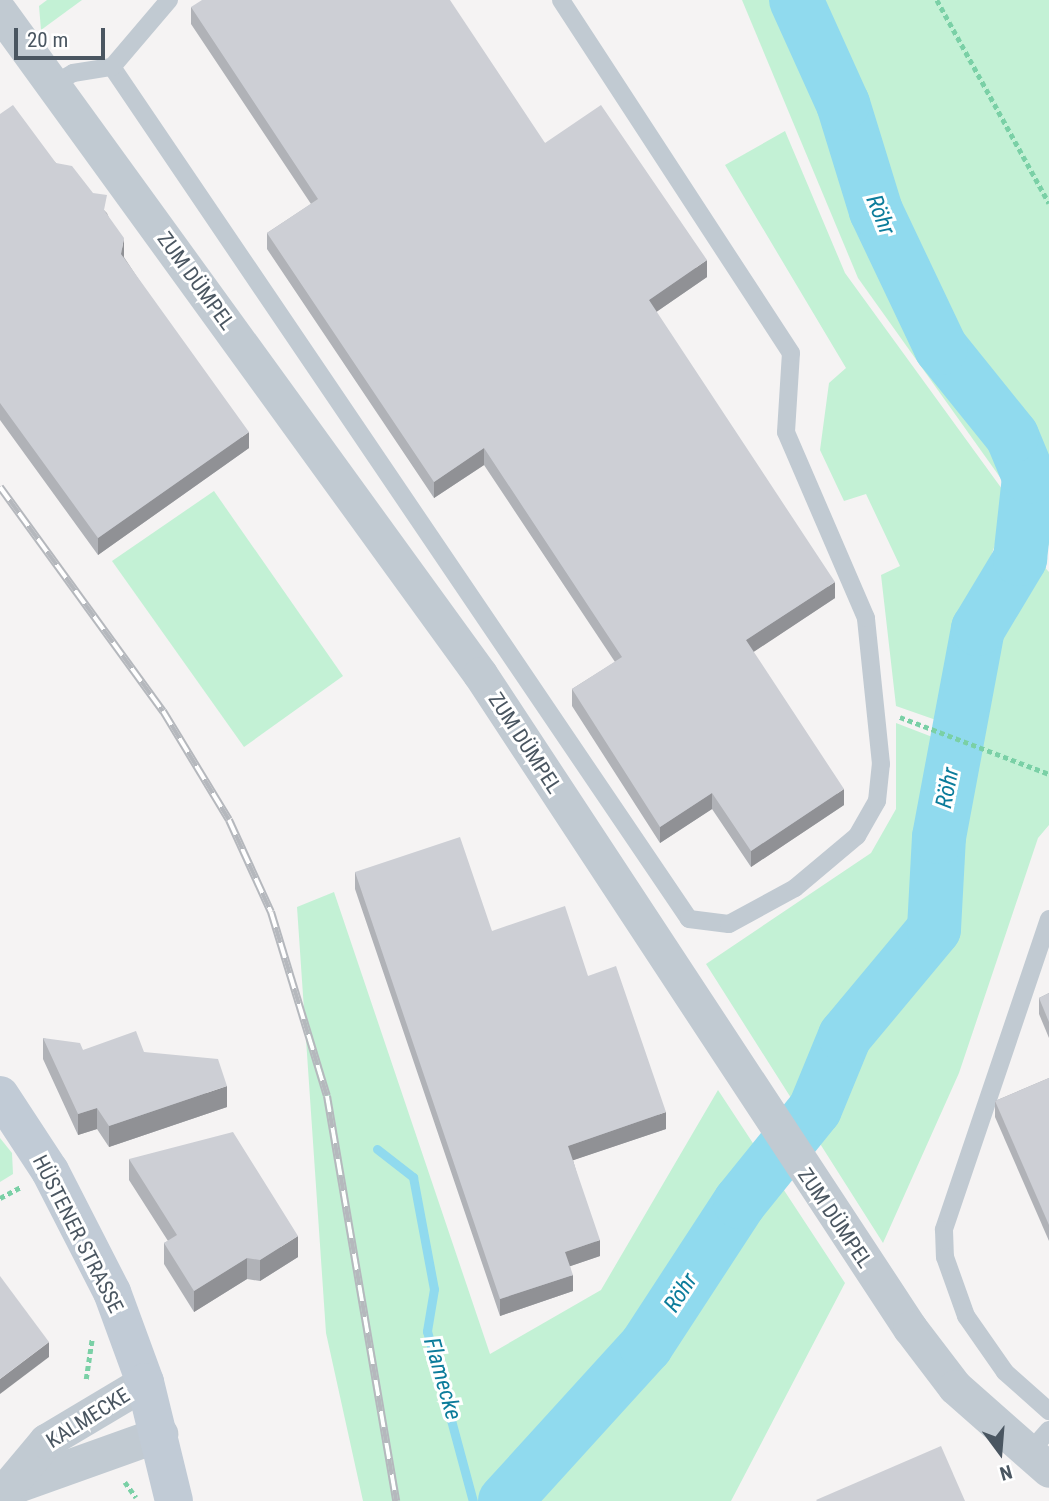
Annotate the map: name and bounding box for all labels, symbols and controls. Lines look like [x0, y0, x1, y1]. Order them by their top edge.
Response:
scale bar [18, 14, 108, 58]
text: 20 m [27, 28, 68, 52]
water label: Röhr [860, 191, 900, 239]
street label: ZUM DÜMPEL [152, 227, 240, 335]
street label: ZUM DÜMPEL [483, 688, 567, 798]
water label: Röhr [931, 765, 965, 811]
street label: HÜSTENER STRASSE [27, 1151, 129, 1317]
street label: ZUM DÜMPEL [792, 1163, 878, 1273]
water label: Röhr [658, 1268, 704, 1318]
water label: Flamecke [417, 1335, 467, 1423]
street label: KALMECKE [42, 1383, 134, 1453]
north arrow [965, 1417, 1035, 1487]
text: N [997, 1460, 1015, 1485]

